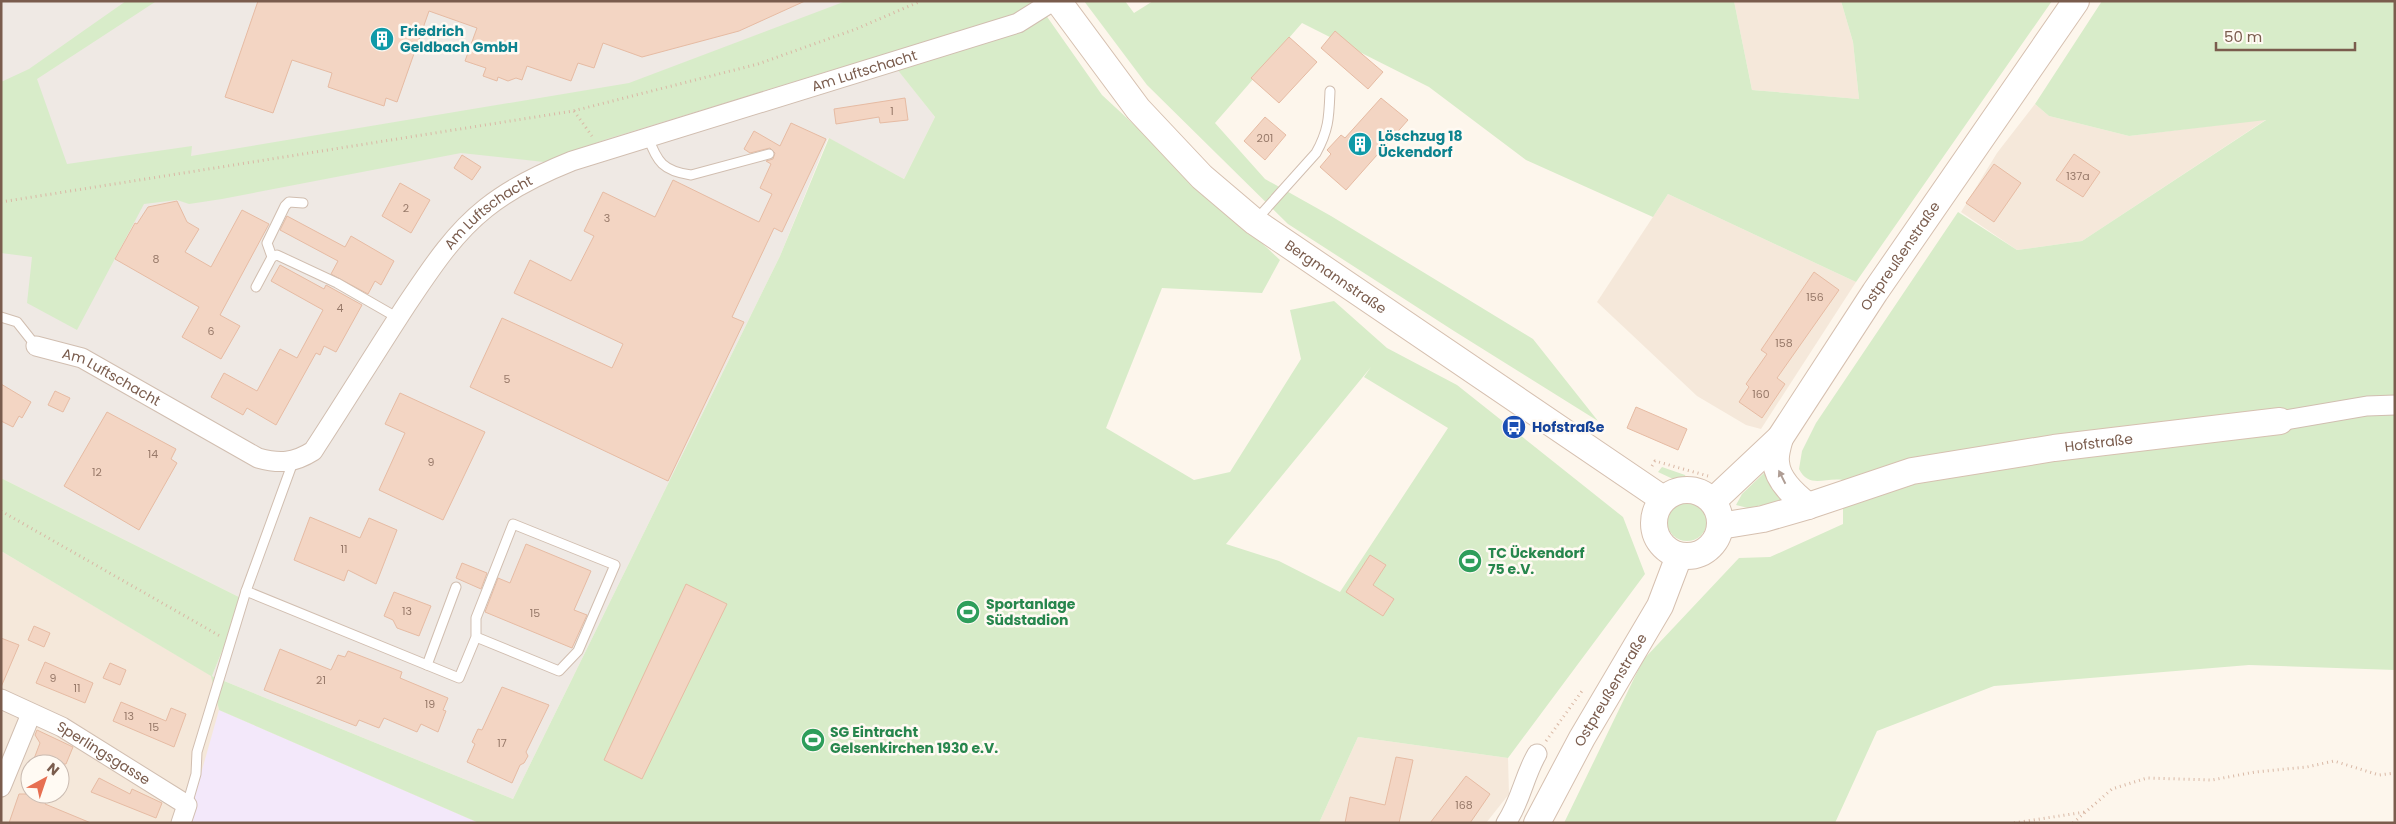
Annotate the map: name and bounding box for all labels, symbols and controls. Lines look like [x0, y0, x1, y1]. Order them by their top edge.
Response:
scale bar [2216, 20, 2355, 52]
place label: Friedrich Geldbach GmbH [400, 21, 518, 57]
building icon: Friedrich Geldbach GmbH [369, 26, 395, 52]
text: 50 m [2224, 26, 2262, 47]
street label: Am Luftschacht [809, 45, 919, 96]
house number: 1 [890, 103, 894, 119]
place label: Löschzug 18 Ückendorf [1378, 126, 1463, 162]
house number: 201 [1257, 130, 1273, 146]
building icon: Löschzug 18 Ückendorf [1347, 131, 1373, 157]
house number: 137a [2066, 168, 2090, 184]
street label: Am Luftschacht [439, 170, 536, 254]
street label: Ostpreußenstraße [1856, 197, 1945, 314]
house number: 2 [403, 200, 409, 216]
house number: 3 [604, 210, 610, 226]
street label: Bergmannstraße [1281, 235, 1391, 319]
house number: 8 [153, 251, 160, 267]
house number: 156 [1806, 289, 1824, 305]
house number: 4 [337, 300, 344, 316]
house number: 6 [208, 323, 215, 339]
house number: 158 [1775, 335, 1793, 351]
street label: Am Luftschacht [60, 343, 164, 411]
house number: 5 [504, 371, 511, 387]
house number: 160 [1752, 386, 1770, 402]
bus stop icon: Hofstraße [1501, 414, 1527, 440]
place label: Hofstraße [1532, 417, 1605, 437]
street label: Hofstraße [2063, 429, 2134, 457]
house number: 14 [148, 446, 158, 462]
house number: 9 [428, 454, 435, 470]
house number: 12 [92, 464, 102, 480]
one-way arrow [1778, 469, 1786, 484]
house number: 11 [340, 541, 348, 557]
place label: TC Ückendorf 75 e.V. [1488, 543, 1584, 579]
sports icon: TC Ückendorf 75 e.V. [1457, 548, 1483, 574]
place label: Sportanlage Südstadion [986, 594, 1076, 630]
sports icon: Sportanlage Südstadion [955, 599, 981, 625]
house number: 13 [402, 603, 412, 619]
house number: 15 [530, 605, 540, 621]
street label: Ostpreußenstraße [1569, 629, 1652, 750]
house number: 9 [50, 670, 57, 686]
house number: 21 [316, 672, 326, 688]
house number: 11 [73, 680, 81, 696]
house number: 19 [425, 696, 435, 712]
house number: 13 [124, 708, 134, 724]
street label: Sperlingsgasse [54, 716, 154, 790]
house number: 15 [149, 719, 159, 735]
place label: SG Eintracht Gelsenkirchen 1930 e.V. [830, 722, 998, 758]
sports icon: SG Eintracht Gelsenkirchen 1930 e.V. [800, 727, 826, 753]
house number: 17 [497, 735, 507, 751]
north arrow [20, 754, 70, 804]
text: N [43, 758, 64, 780]
house number: 168 [1455, 797, 1473, 813]

